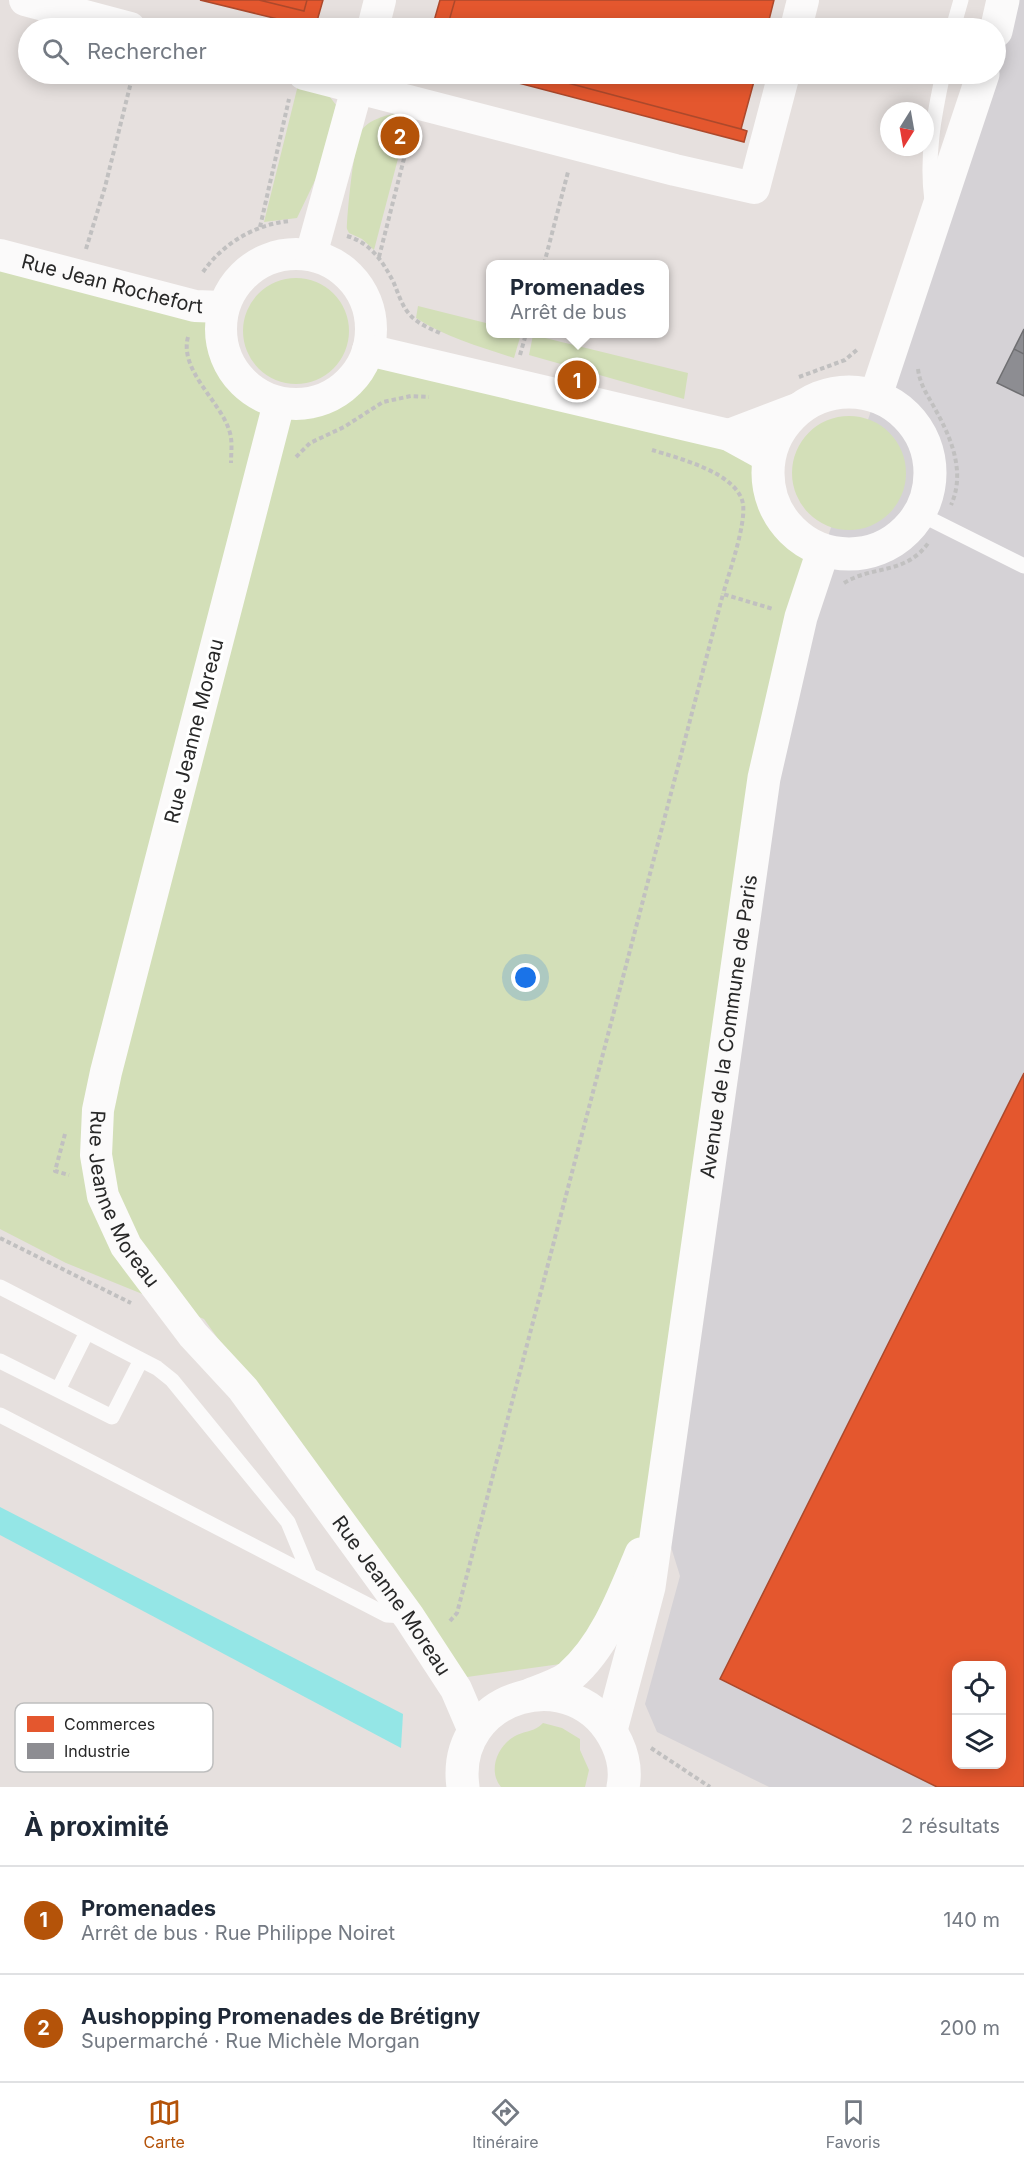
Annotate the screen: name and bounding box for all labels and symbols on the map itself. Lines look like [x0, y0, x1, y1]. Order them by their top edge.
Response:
north arrow [880, 102, 934, 156]
pin: 2 [380, 114, 420, 158]
street label: Rue Jean Rochefort [19, 249, 204, 318]
pin: 1 [558, 358, 596, 403]
street label: Rue Jeanne Moreau [159, 636, 229, 826]
street label: Avenue de la Commune de Paris [695, 873, 762, 1180]
your location [511, 963, 540, 992]
street label: Rue Jeanne Moreau [84, 1110, 165, 1292]
street label: Rue Jeanne Moreau [327, 1511, 456, 1680]
legend [15, 1703, 213, 1772]
text: Commerces [64, 1714, 155, 1734]
text: Industrie [64, 1741, 130, 1761]

